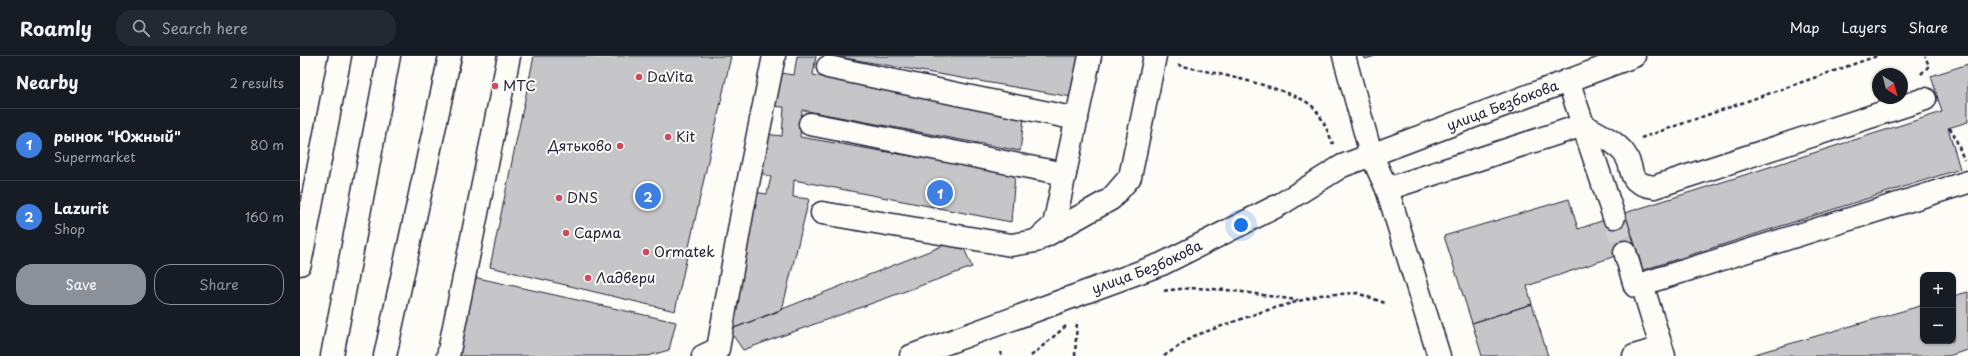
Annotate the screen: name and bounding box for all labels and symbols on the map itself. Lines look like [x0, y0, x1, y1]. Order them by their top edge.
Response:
place label: DaVita [647, 66, 693, 87]
north arrow [1872, 68, 1908, 104]
marker: DaVita [634, 72, 644, 82]
street label: улица Безбокова [1443, 74, 1561, 136]
place label: МТС [503, 75, 536, 96]
marker: МТС [490, 81, 500, 91]
place label: Kit [676, 126, 696, 147]
marker: Kit [663, 132, 673, 142]
place label: Дятьково [547, 135, 612, 156]
marker: Дятьково [615, 141, 625, 151]
pin: 1 [927, 178, 953, 208]
pin: 2 [635, 181, 661, 211]
place label: DNS [567, 187, 598, 208]
marker: DNS [554, 193, 564, 203]
your location [1231, 215, 1251, 235]
place label: Сарма [574, 222, 622, 243]
marker: Сарма [561, 228, 571, 238]
street label: улица Безбокова [1088, 234, 1206, 299]
place label: Ormatek [654, 241, 715, 262]
marker: Ormatek [641, 247, 651, 257]
place label: Ладвери [596, 267, 655, 288]
marker: Ладвери [583, 273, 593, 283]

